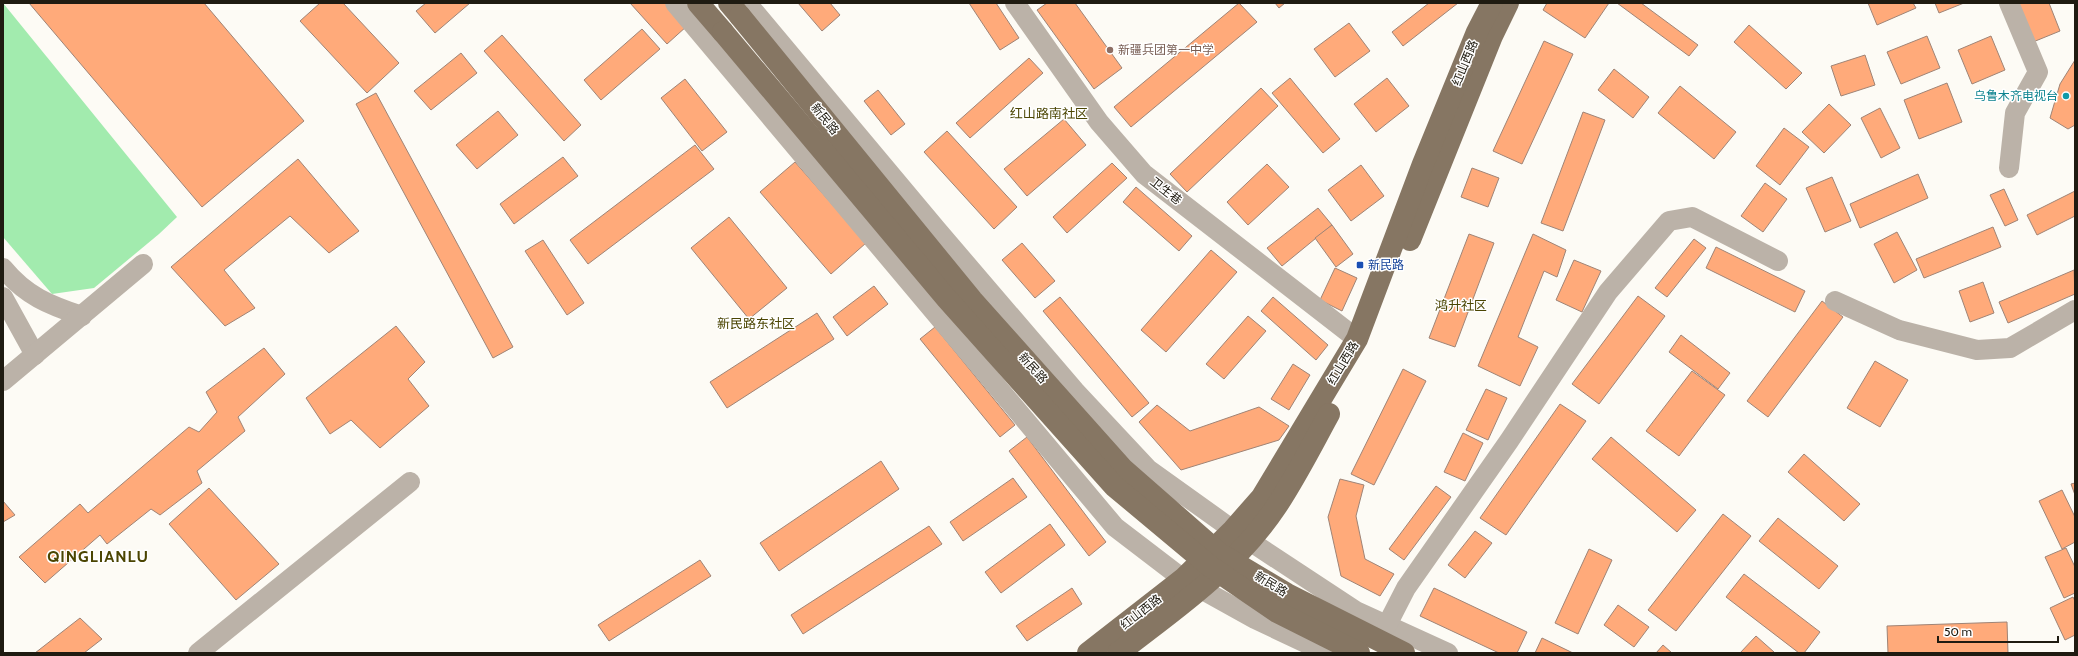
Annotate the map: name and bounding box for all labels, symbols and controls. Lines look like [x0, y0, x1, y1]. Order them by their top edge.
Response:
street label: 红山西路 [1449, 38, 1480, 88]
place label: 新疆兵团第一中学 [1118, 42, 1214, 57]
marker: 新疆兵团第一中学 [1105, 45, 1115, 55]
place label: 乌鲁木齐电视台 [1974, 88, 2058, 103]
marker: 乌鲁木齐电视台 [2061, 91, 2071, 101]
street label: 新民路 [808, 100, 843, 137]
district label: 红山路南社区 [1010, 105, 1088, 121]
street label: 卫生巷 [1148, 174, 1185, 208]
place label: 新民路 [1368, 257, 1404, 272]
marker: 新民路 [1355, 260, 1365, 270]
district label: 鸿升社区 [1435, 297, 1487, 313]
district label: 新民路东社区 [717, 315, 795, 331]
street label: 红山西路 [1324, 338, 1361, 387]
street label: 新民路 [1016, 349, 1051, 386]
district label: QINGLIANLU [47, 547, 149, 566]
street label: 新民路 [1252, 568, 1291, 599]
street label: 红山西路 [1117, 591, 1164, 632]
scale bar [1938, 618, 2058, 644]
text: 50 m [1944, 624, 1972, 639]

